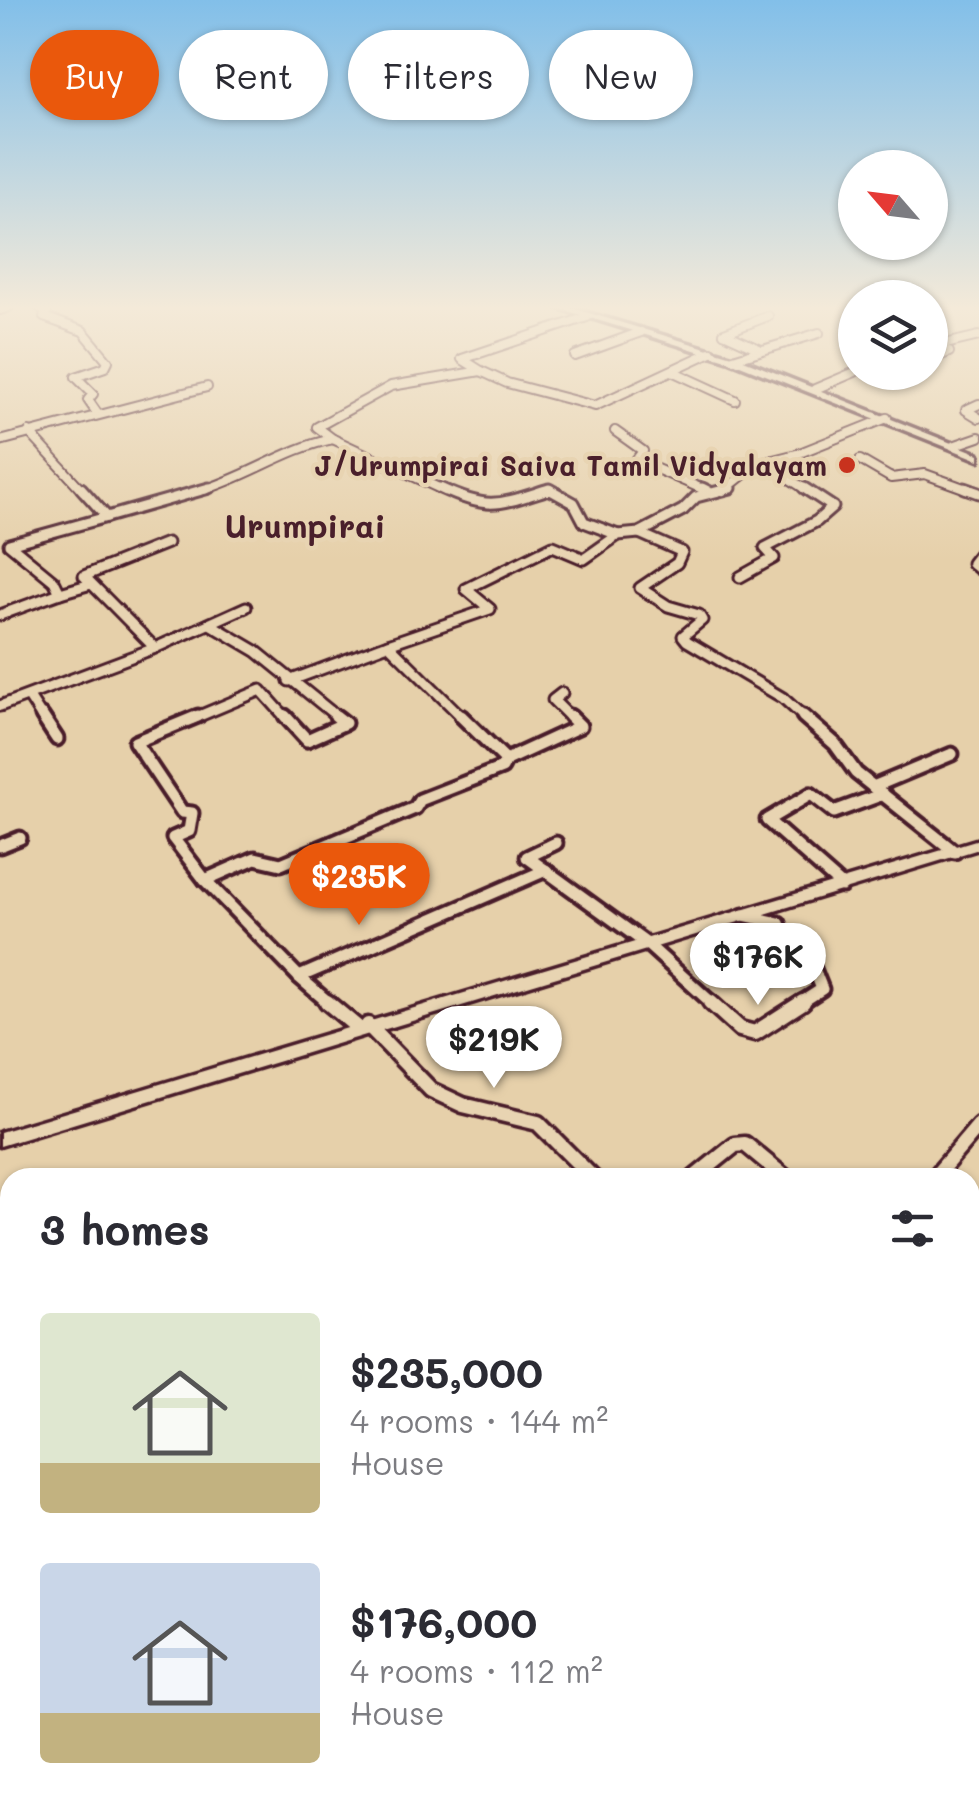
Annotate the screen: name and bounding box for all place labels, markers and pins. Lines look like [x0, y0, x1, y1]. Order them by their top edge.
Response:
place label: J/Urumpirai Saiva Tamil Vidyalayam [314, 447, 827, 484]
marker: J/Urumpirai Saiva Tamil Vidyalayam [836, 454, 858, 476]
pin: $235K [289, 843, 429, 928]
pin: $176K [688, 923, 828, 1008]
pin: $219K [424, 1006, 564, 1091]

